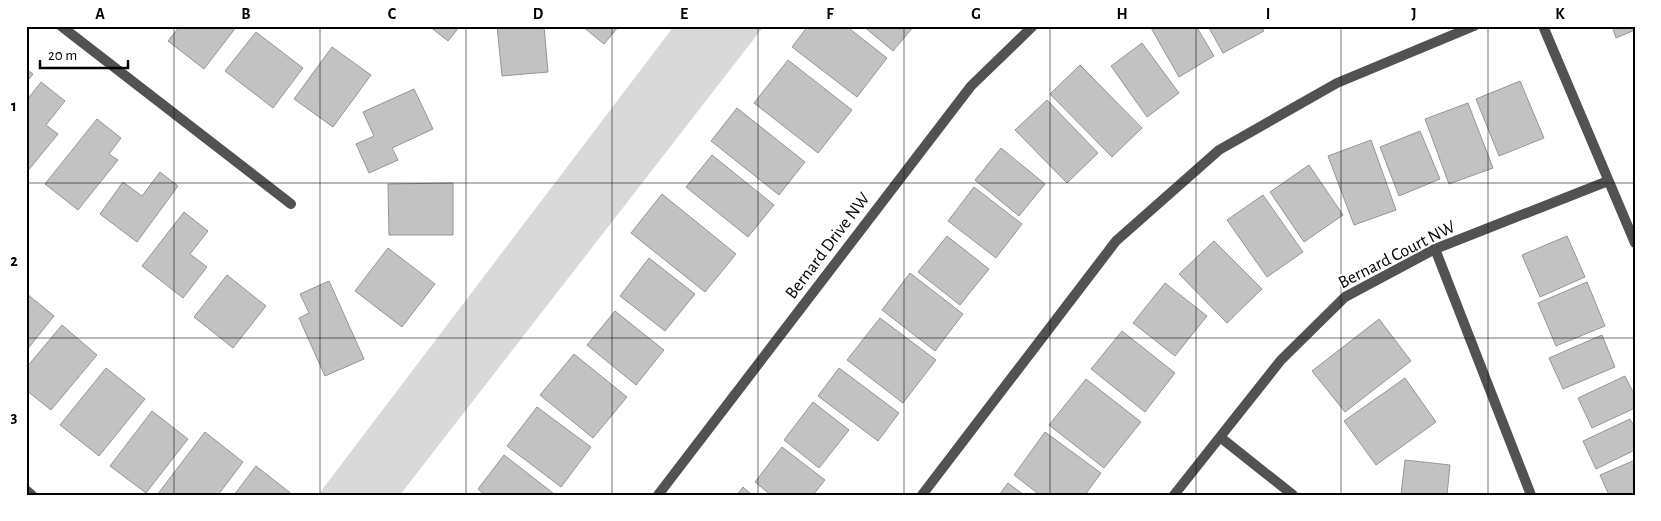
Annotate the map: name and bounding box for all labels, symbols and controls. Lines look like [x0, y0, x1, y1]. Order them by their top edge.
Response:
text: A [95, 6, 105, 22]
text: B [241, 6, 251, 22]
text: C [388, 6, 397, 22]
text: D [533, 6, 544, 22]
text: E [680, 6, 688, 22]
text: F [826, 6, 834, 22]
text: G [971, 6, 981, 22]
text: H [1116, 6, 1128, 22]
text: I [1266, 6, 1270, 22]
text: J [1411, 6, 1417, 22]
text: K [1555, 6, 1565, 22]
scale bar [40, 38, 128, 70]
text: 20 m [48, 48, 77, 63]
text: 1 [11, 98, 17, 114]
street label: Bernard Drive NW [782, 190, 874, 302]
street label: Bernard Court NW [1336, 218, 1458, 292]
text: 2 [10, 253, 18, 269]
text: 3 [11, 409, 18, 425]

